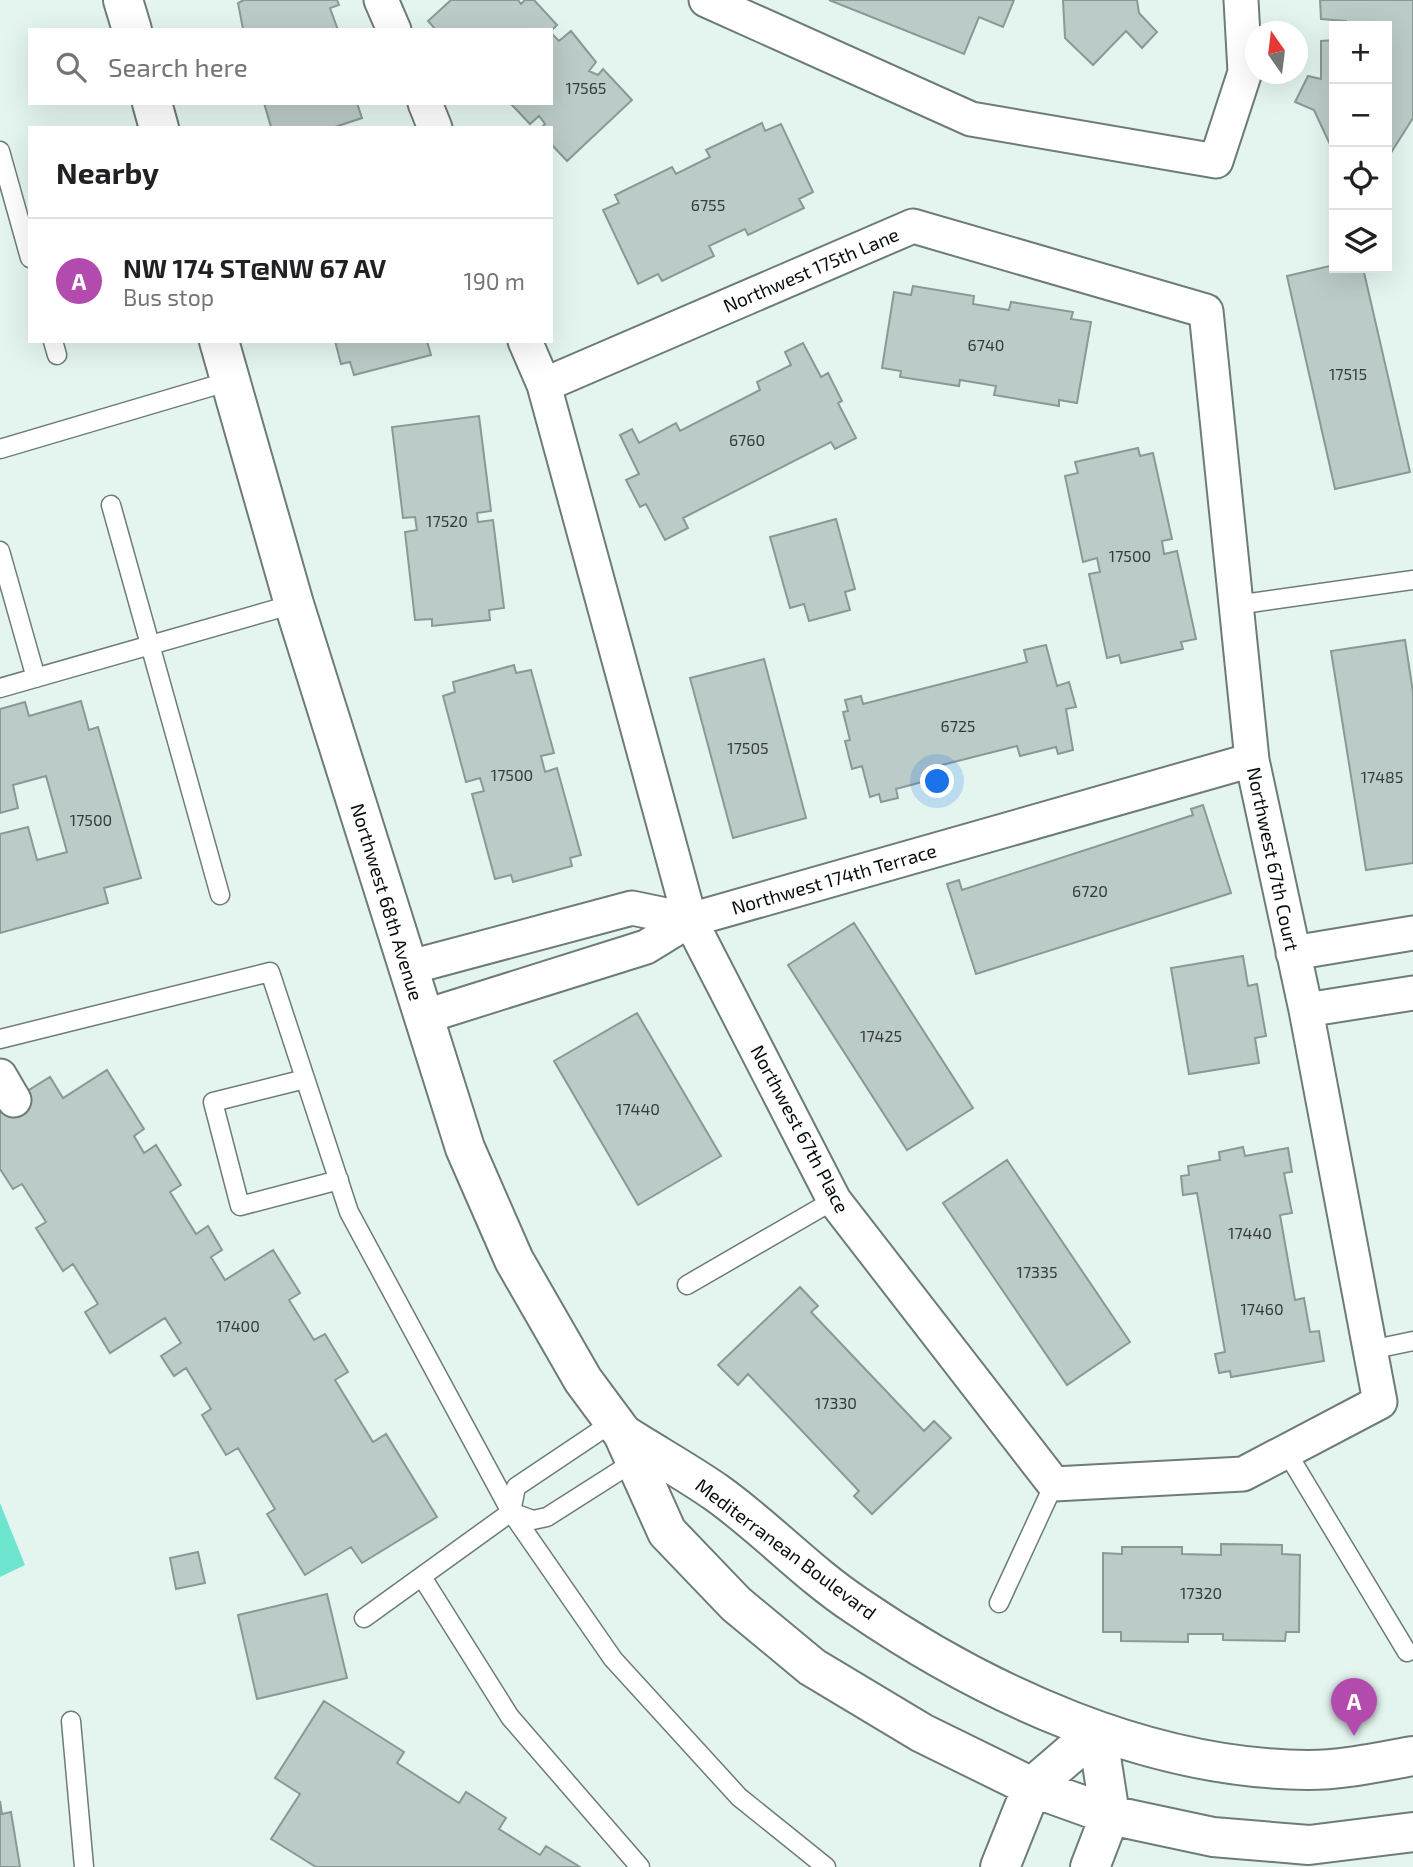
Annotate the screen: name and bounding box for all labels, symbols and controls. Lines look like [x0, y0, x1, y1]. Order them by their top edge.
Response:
north arrow [1245, 21, 1308, 84]
map controls [1329, 21, 1392, 273]
button: + [1329, 21, 1392, 84]
search box [28, 28, 553, 105]
icon: search [52, 48, 90, 86]
text: Search here [108, 51, 248, 82]
house number: 17565 [566, 78, 606, 97]
button: − [1329, 84, 1392, 147]
button: locate [1329, 147, 1392, 210]
text: Nearby [56, 154, 159, 190]
house number: 6755 [691, 195, 725, 214]
button: layers [1329, 210, 1392, 273]
street label: Northwest 175th Lane [720, 222, 902, 317]
text: NW 174 ST@NW 67 AV [123, 252, 386, 283]
text: A [71, 267, 87, 295]
text: 190 m [464, 267, 525, 295]
text: Bus stop [123, 283, 214, 311]
house number: 6740 [968, 335, 1004, 354]
house number: 17515 [1329, 364, 1367, 383]
house number: 6760 [729, 430, 765, 449]
house number: 17520 [426, 511, 468, 530]
house number: 17500 [1109, 546, 1151, 565]
house number: 6725 [941, 716, 975, 735]
house number: 17505 [727, 738, 769, 757]
your location [920, 764, 954, 798]
house number: 17500 [491, 765, 533, 784]
street label: Northwest 67th Court [1243, 765, 1304, 953]
house number: 17485 [1361, 767, 1403, 786]
street label: Northwest 68th Avenue [346, 800, 428, 1003]
house number: 17500 [70, 810, 112, 829]
street label: Northwest 174th Terrace [729, 838, 939, 919]
house number: 6720 [1072, 881, 1108, 900]
house number: 17425 [860, 1026, 902, 1045]
street label: Northwest 67th Place [746, 1041, 854, 1217]
house number: 17440 [616, 1099, 660, 1118]
house number: 17440 [1228, 1223, 1272, 1242]
house number: 17335 [1017, 1262, 1057, 1281]
house number: 17460 [1240, 1299, 1284, 1318]
house number: 17400 [216, 1316, 260, 1335]
house number: 17330 [815, 1393, 857, 1412]
street label: Mediterranean Boulevard [691, 1473, 881, 1624]
house number: 17320 [1180, 1583, 1222, 1602]
pin: A [1331, 1678, 1377, 1736]

